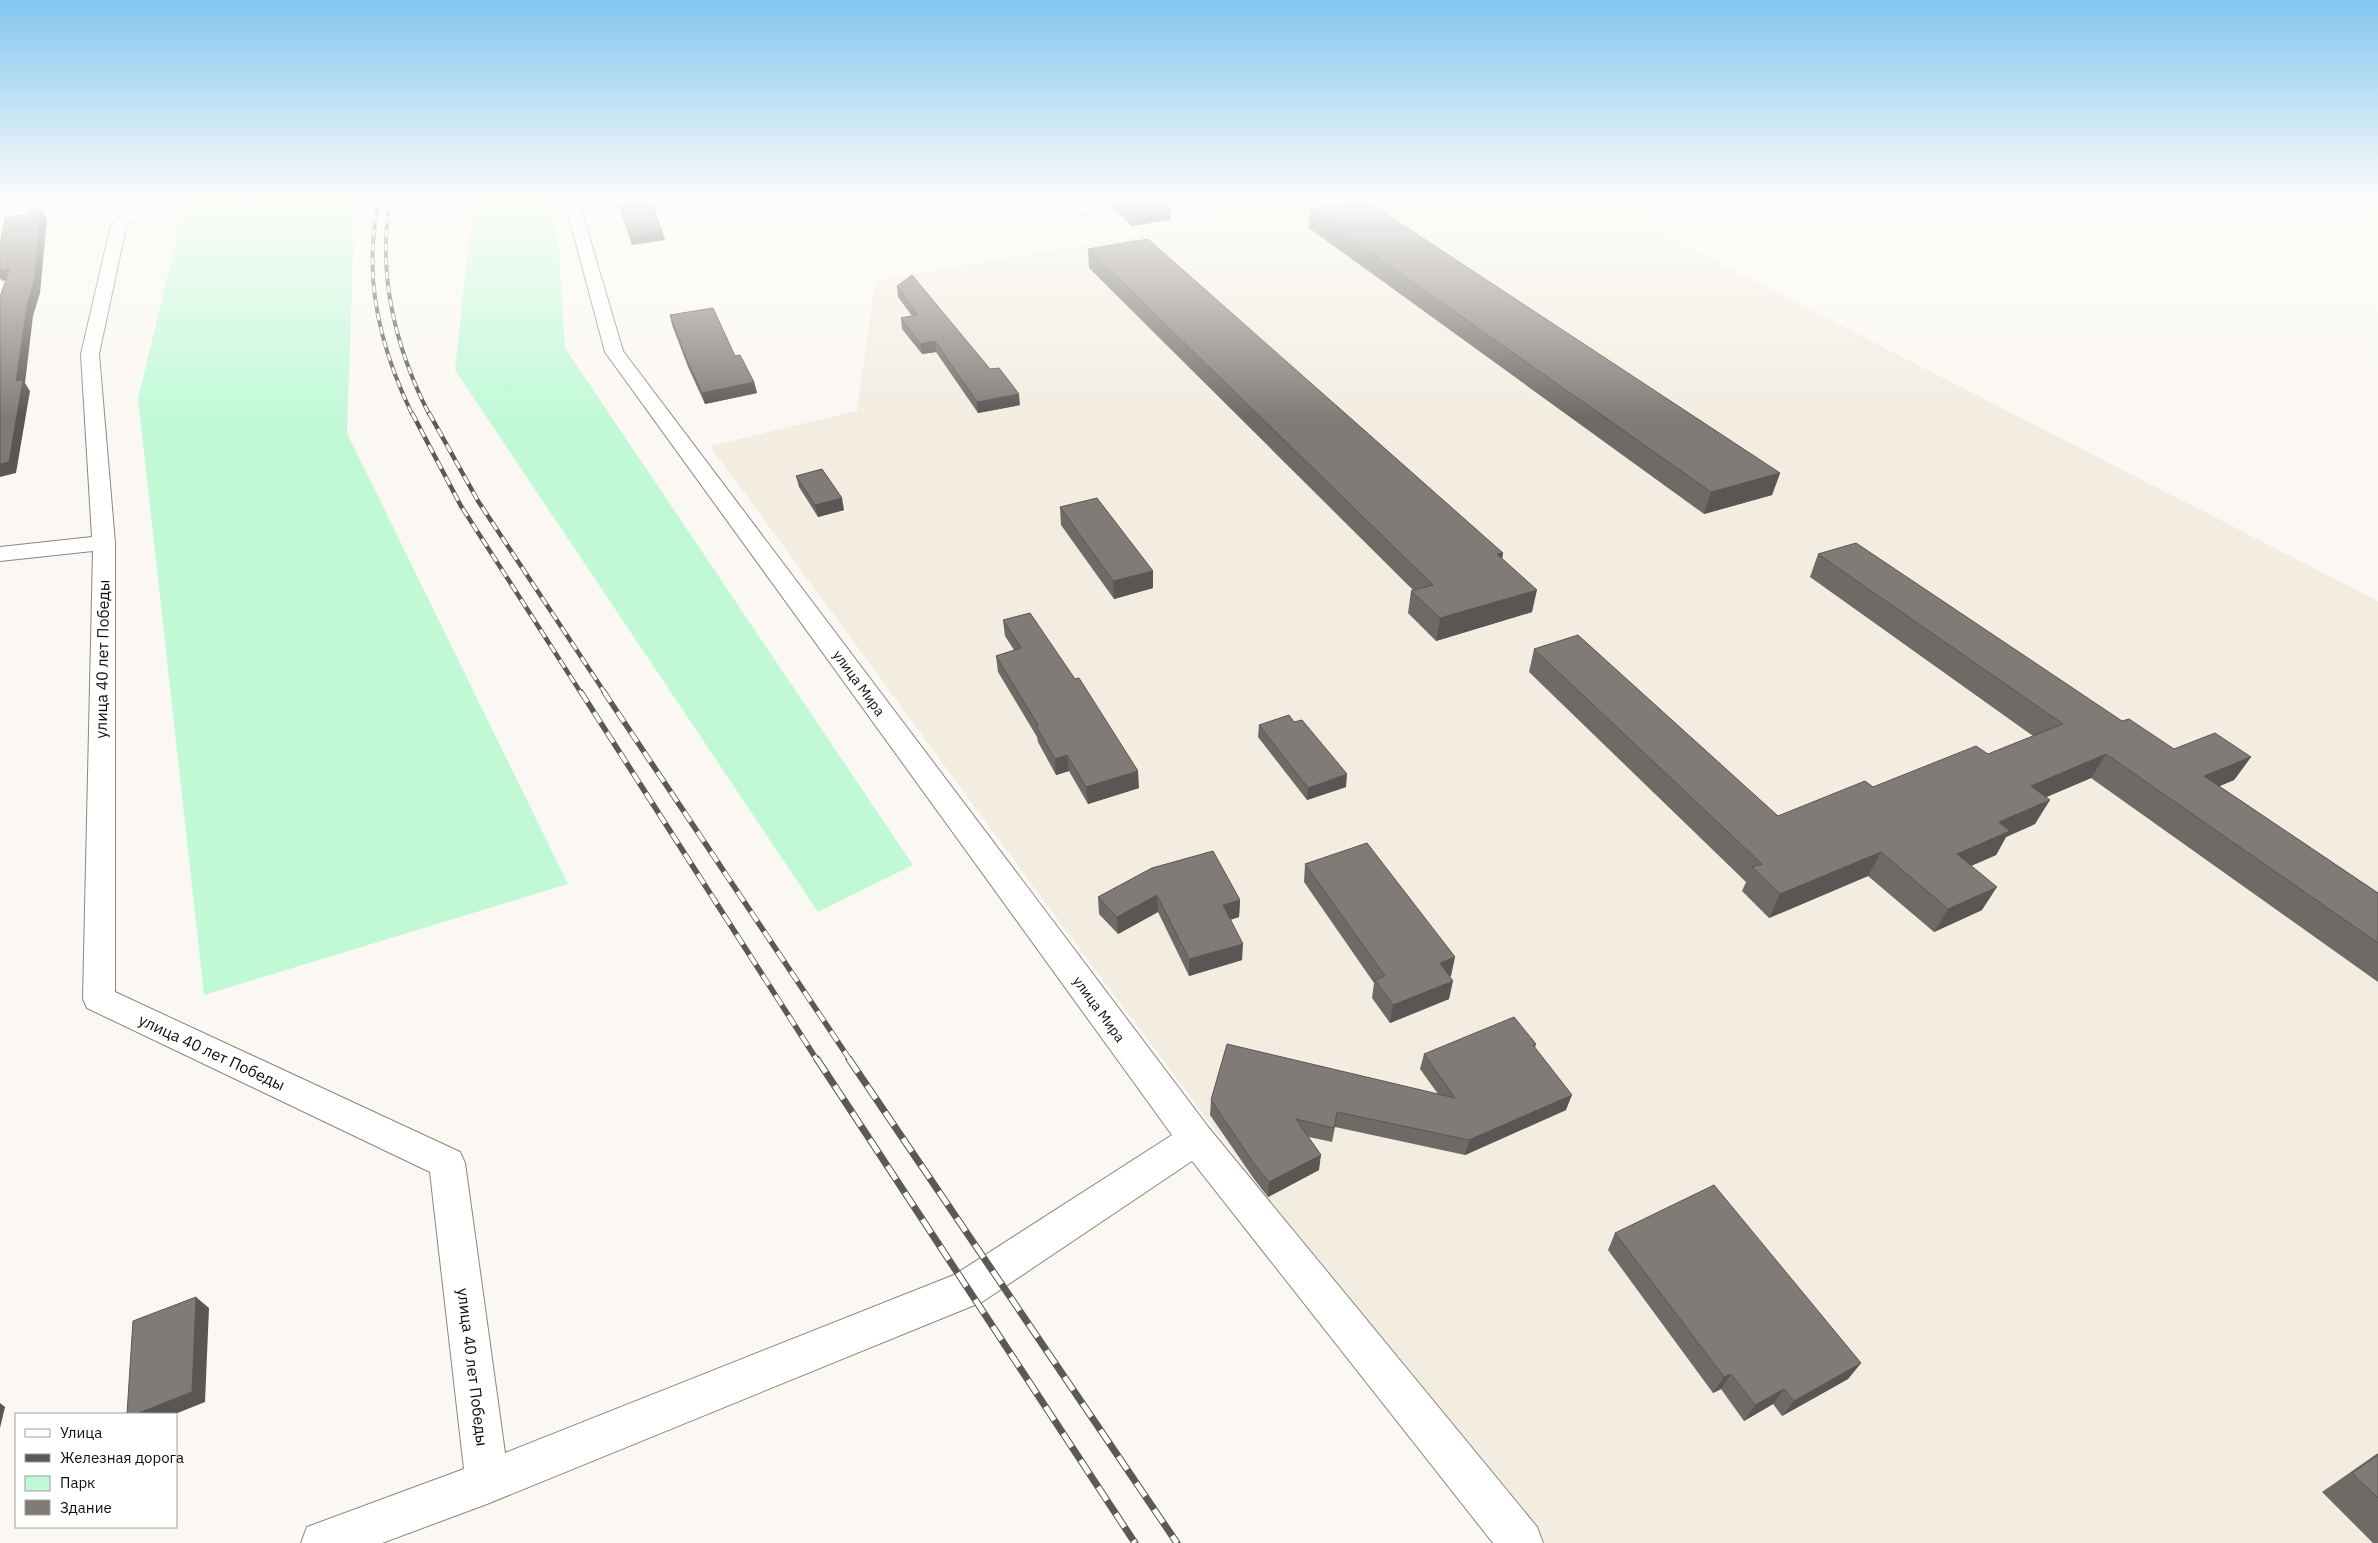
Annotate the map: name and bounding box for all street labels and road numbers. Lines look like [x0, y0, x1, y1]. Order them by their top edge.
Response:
street label: улица 40 лет Победы [91, 579, 113, 739]
street label: улица Мира [829, 646, 889, 720]
street label: улица Мира [1069, 972, 1129, 1046]
street label: улица 40 лет Победы [136, 1009, 288, 1095]
street label: улица 40 лет Победы [453, 1287, 493, 1447]

